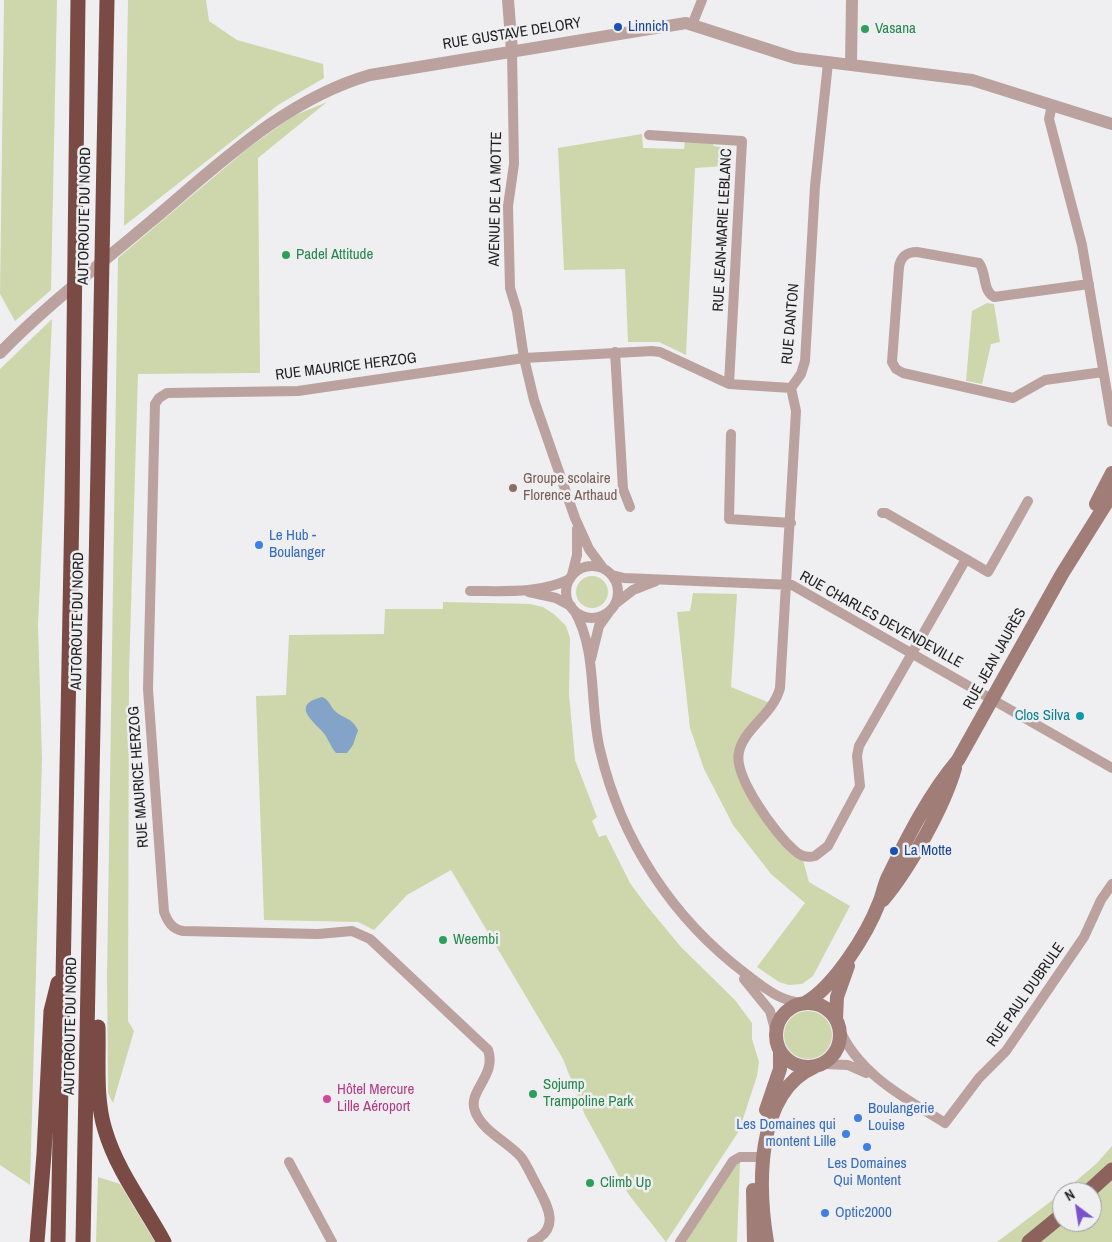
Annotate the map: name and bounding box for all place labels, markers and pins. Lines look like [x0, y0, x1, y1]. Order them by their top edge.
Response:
place label: Linnich [628, 18, 668, 36]
place label: Vasana [875, 20, 916, 38]
marker: Linnich [612, 21, 624, 33]
marker: Vasana [859, 23, 871, 35]
place label: Padel Attitude [296, 246, 373, 264]
marker: Padel Attitude [280, 249, 292, 261]
place label: Groupe scolaire Florence Arthaud [523, 470, 617, 505]
marker: Groupe scolaire Florence Arthaud [507, 482, 519, 494]
place label: Le Hub - Boulanger [269, 527, 325, 562]
marker: Le Hub - Boulanger [253, 539, 265, 551]
place label: Clos Silva [1015, 707, 1070, 725]
marker: Clos Silva [1074, 710, 1086, 722]
place label: La Motte [904, 842, 952, 860]
marker: La Motte [888, 845, 900, 857]
place label: Weembi [453, 931, 499, 949]
marker: Weembi [437, 934, 449, 946]
place label: Sojump Trampoline Park [543, 1076, 633, 1111]
place label: Hôtel Mercure Lille Aéroport [337, 1081, 414, 1116]
marker: Sojump Trampoline Park [527, 1088, 539, 1100]
marker: Hôtel Mercure Lille Aéroport [321, 1093, 333, 1105]
place label: Boulangerie Louise [868, 1100, 934, 1135]
marker: Boulangerie Louise [852, 1112, 864, 1124]
place label: Les Domaines qui montent Lille [736, 1116, 836, 1151]
marker: Les Domaines qui montent Lille [840, 1128, 852, 1140]
marker: Les Domaines Qui Montent [861, 1141, 873, 1153]
place label: Les Domaines Qui Montent [827, 1155, 907, 1190]
place label: Climb Up [600, 1174, 651, 1192]
marker: Climb Up [584, 1177, 596, 1189]
place label: Optic2000 [835, 1204, 892, 1222]
marker: Optic2000 [819, 1207, 831, 1219]

